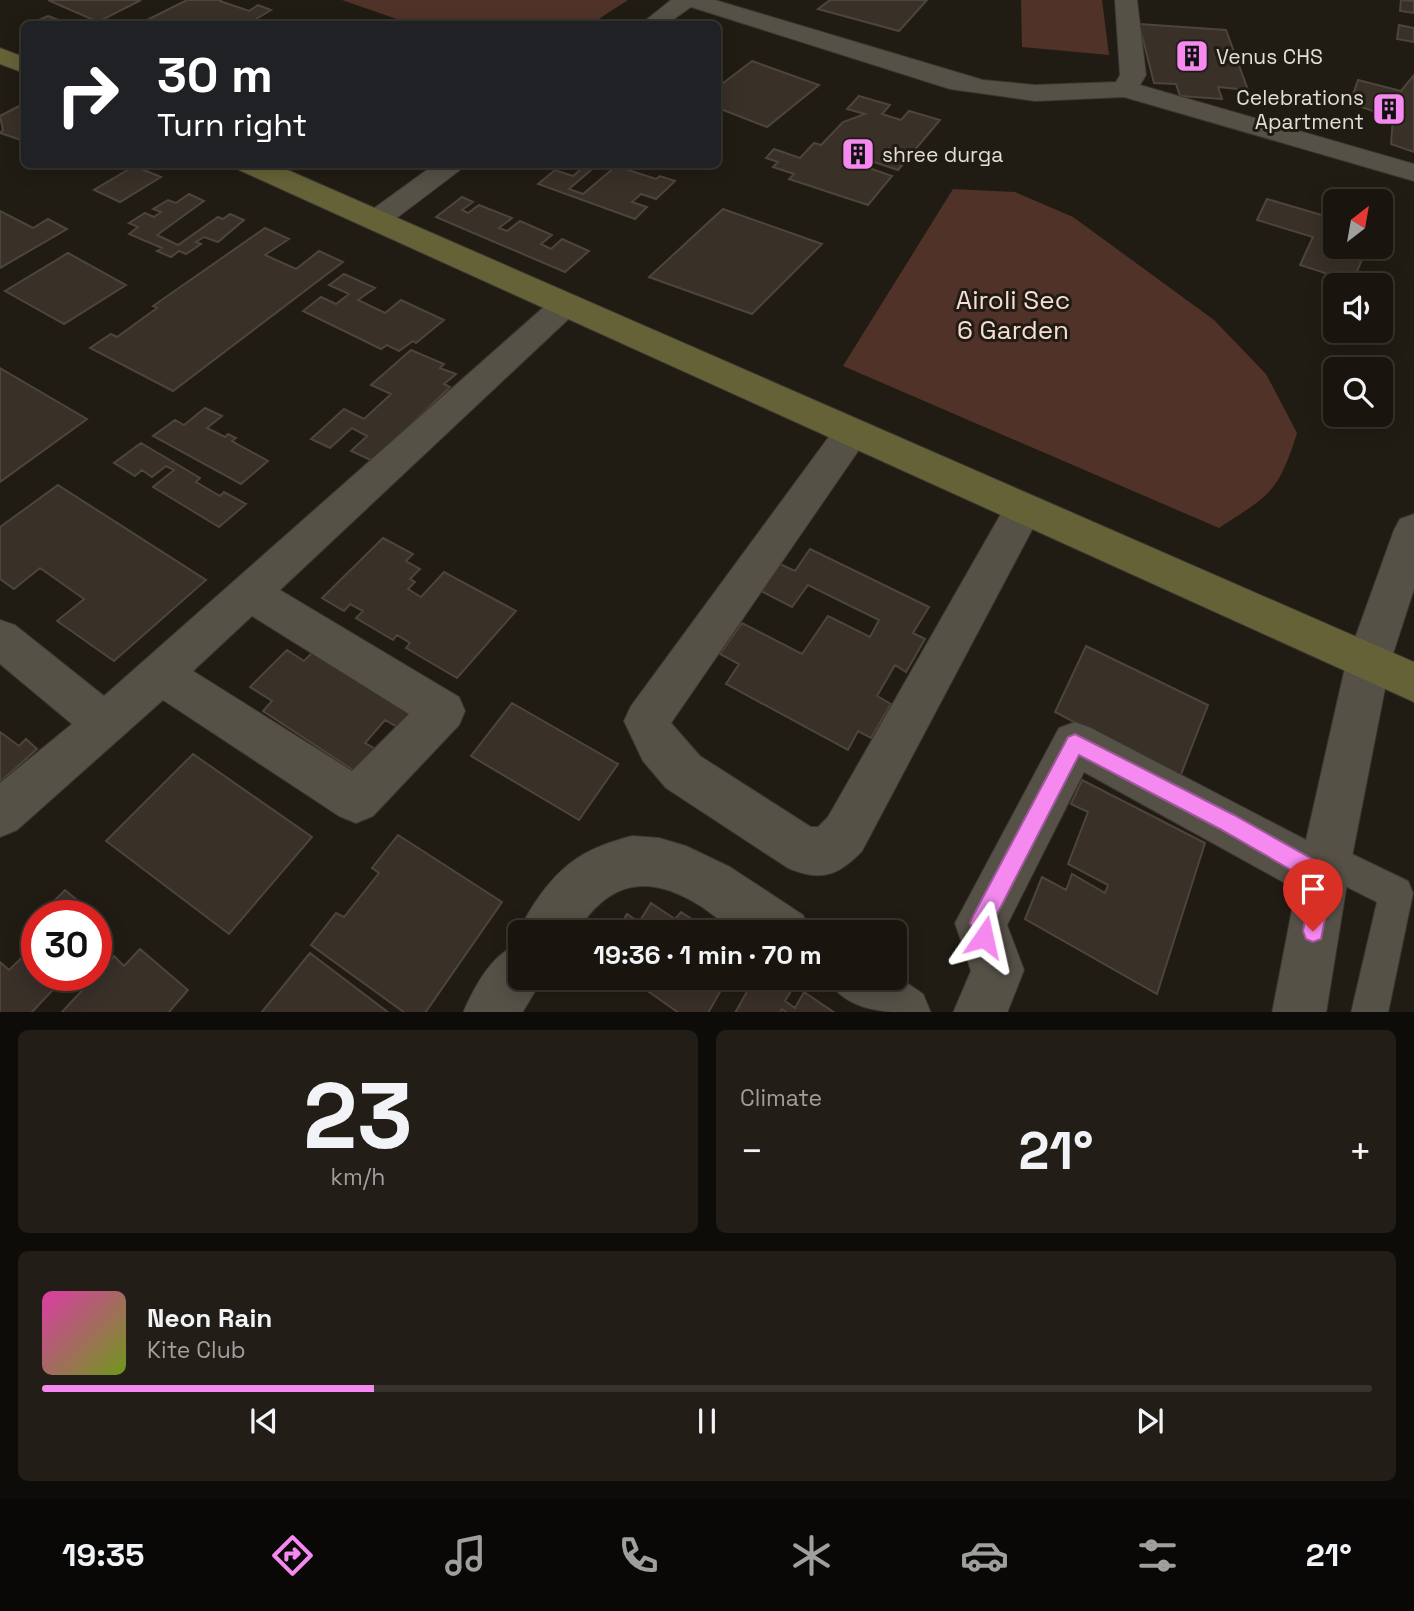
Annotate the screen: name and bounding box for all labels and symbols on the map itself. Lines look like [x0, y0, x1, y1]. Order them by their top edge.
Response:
building icon: Venus CHS [1173, 37, 1211, 75]
place label: Venus CHS [1216, 43, 1323, 70]
place label: Celebrations Apartment [1236, 84, 1364, 135]
building icon: Celebrations Apartment [1370, 90, 1408, 128]
building icon: shree durga [839, 135, 877, 173]
place label: shree durga [882, 141, 1003, 168]
north arrow [1323, 189, 1393, 259]
park label: Airoli Sec 6 Garden [956, 283, 1070, 347]
pin [1283, 859, 1343, 931]
speed limit sign: 30 [21, 900, 112, 991]
position arrow [947, 900, 1021, 974]

